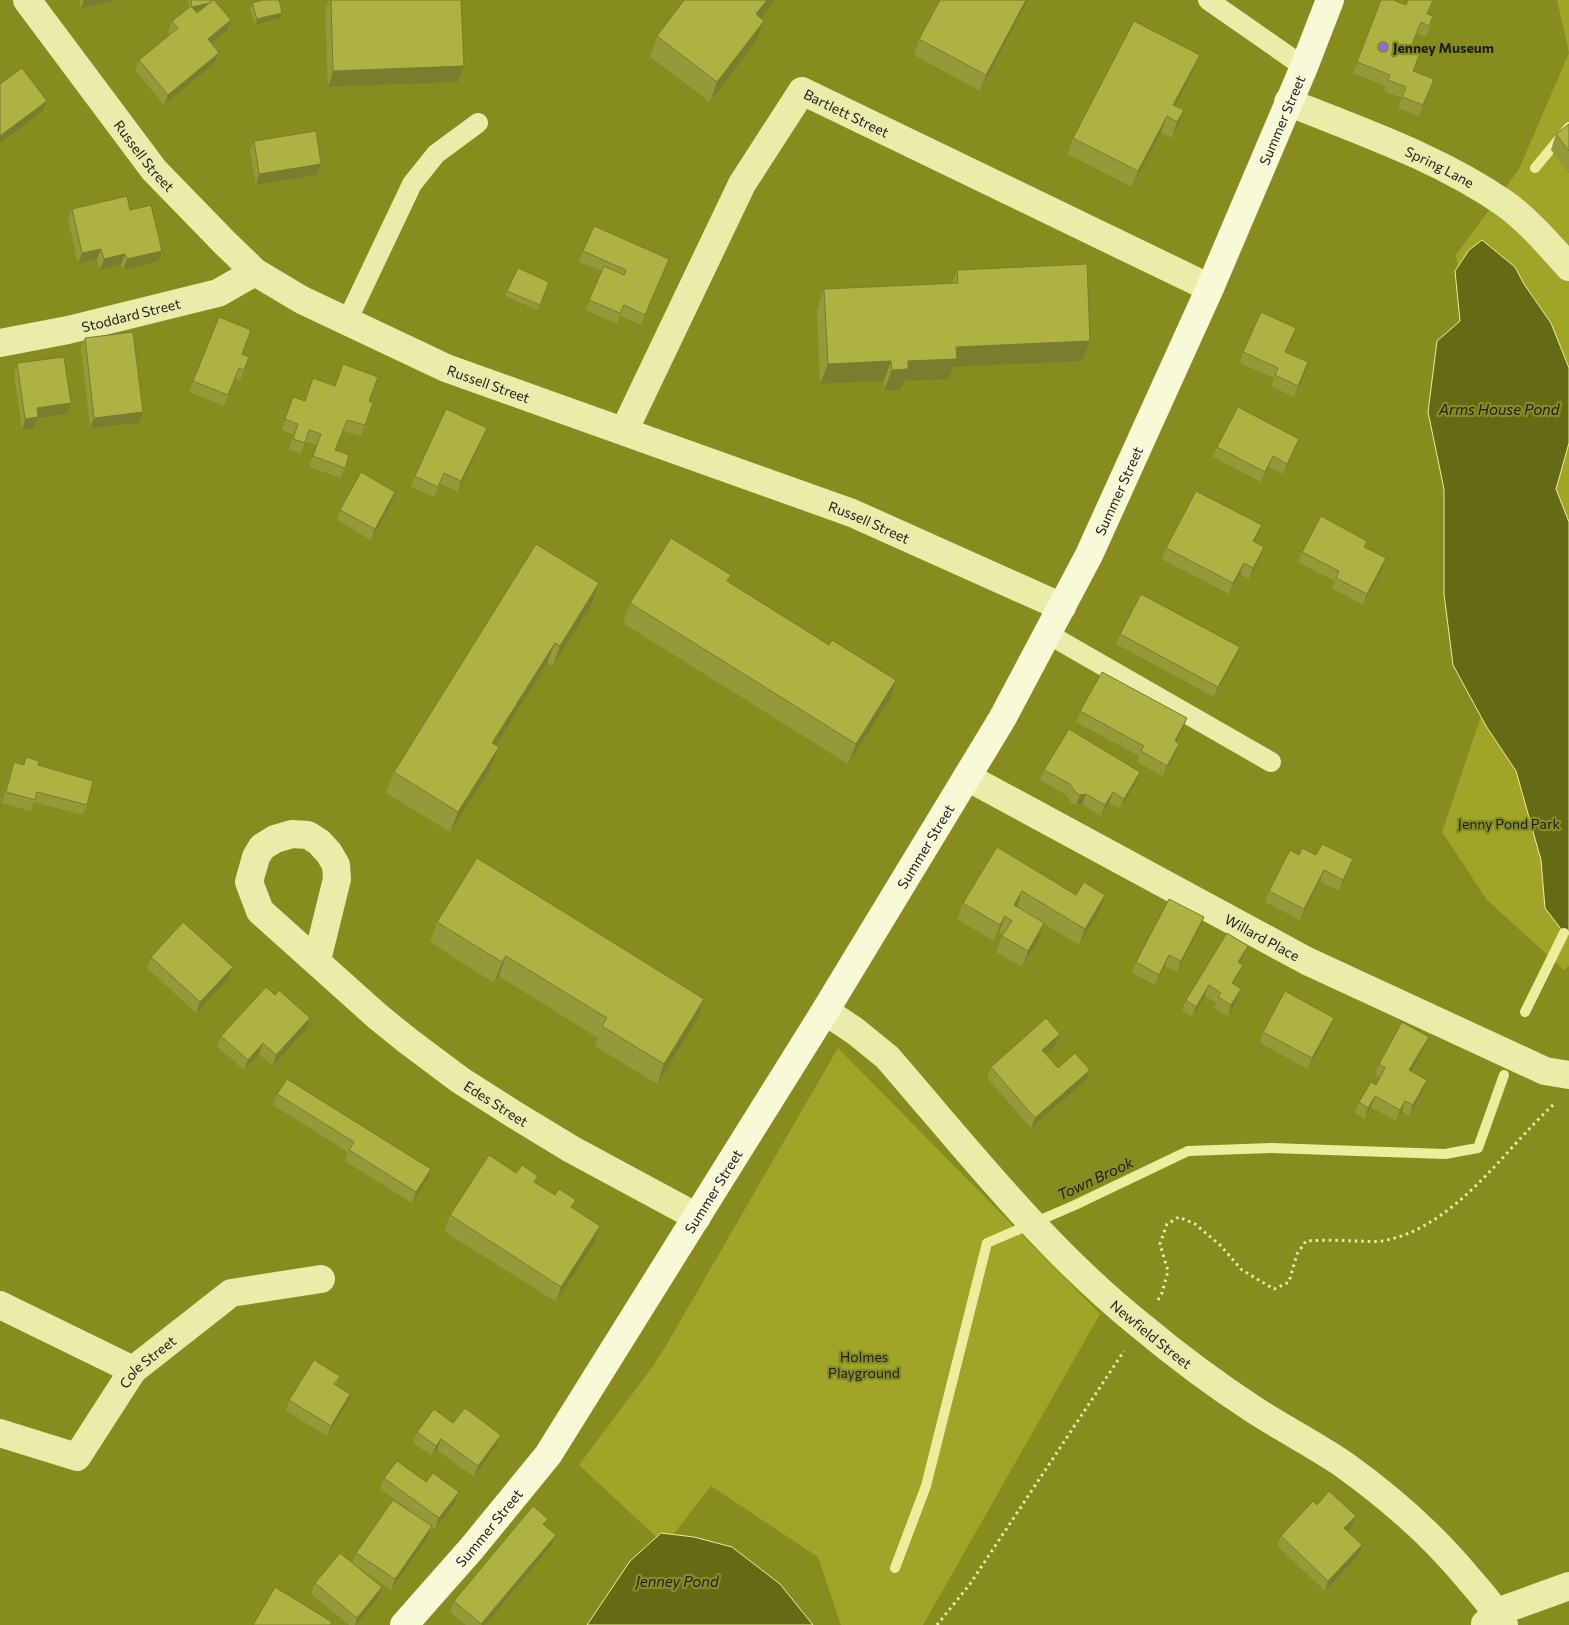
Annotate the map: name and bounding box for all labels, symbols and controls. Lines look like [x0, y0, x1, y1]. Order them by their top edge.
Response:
place label: Jenney Museum [1393, 39, 1494, 56]
marker: Jenney Museum [1377, 41, 1389, 53]
street label: Summer Street [1255, 72, 1308, 167]
street label: Bartlett Street [801, 85, 892, 140]
street label: Russell Street [111, 116, 178, 195]
street label: Spring Lane [1403, 142, 1477, 191]
street label: Stoddard Street [80, 294, 182, 335]
street label: Russell Street [445, 361, 533, 406]
water label: Arms House Pond [1438, 400, 1561, 418]
street label: Summer Street [1091, 443, 1146, 538]
street label: Russell Street [826, 497, 913, 546]
street label: Summer Street [893, 801, 957, 891]
park label: Jenny Pond Park [1458, 815, 1561, 832]
street label: Willard Place [1222, 910, 1303, 964]
street label: Edes Street [461, 1076, 532, 1130]
street label: Summer Street [680, 1146, 745, 1236]
water label: Town Brook [1054, 1152, 1137, 1203]
street label: Newfield Street [1107, 1296, 1196, 1372]
street label: Cole Street [115, 1331, 179, 1391]
park label: Holmes Playground [828, 1348, 900, 1381]
street label: Summer Street [451, 1485, 526, 1570]
water label: Jenney Pond [633, 1572, 720, 1590]

